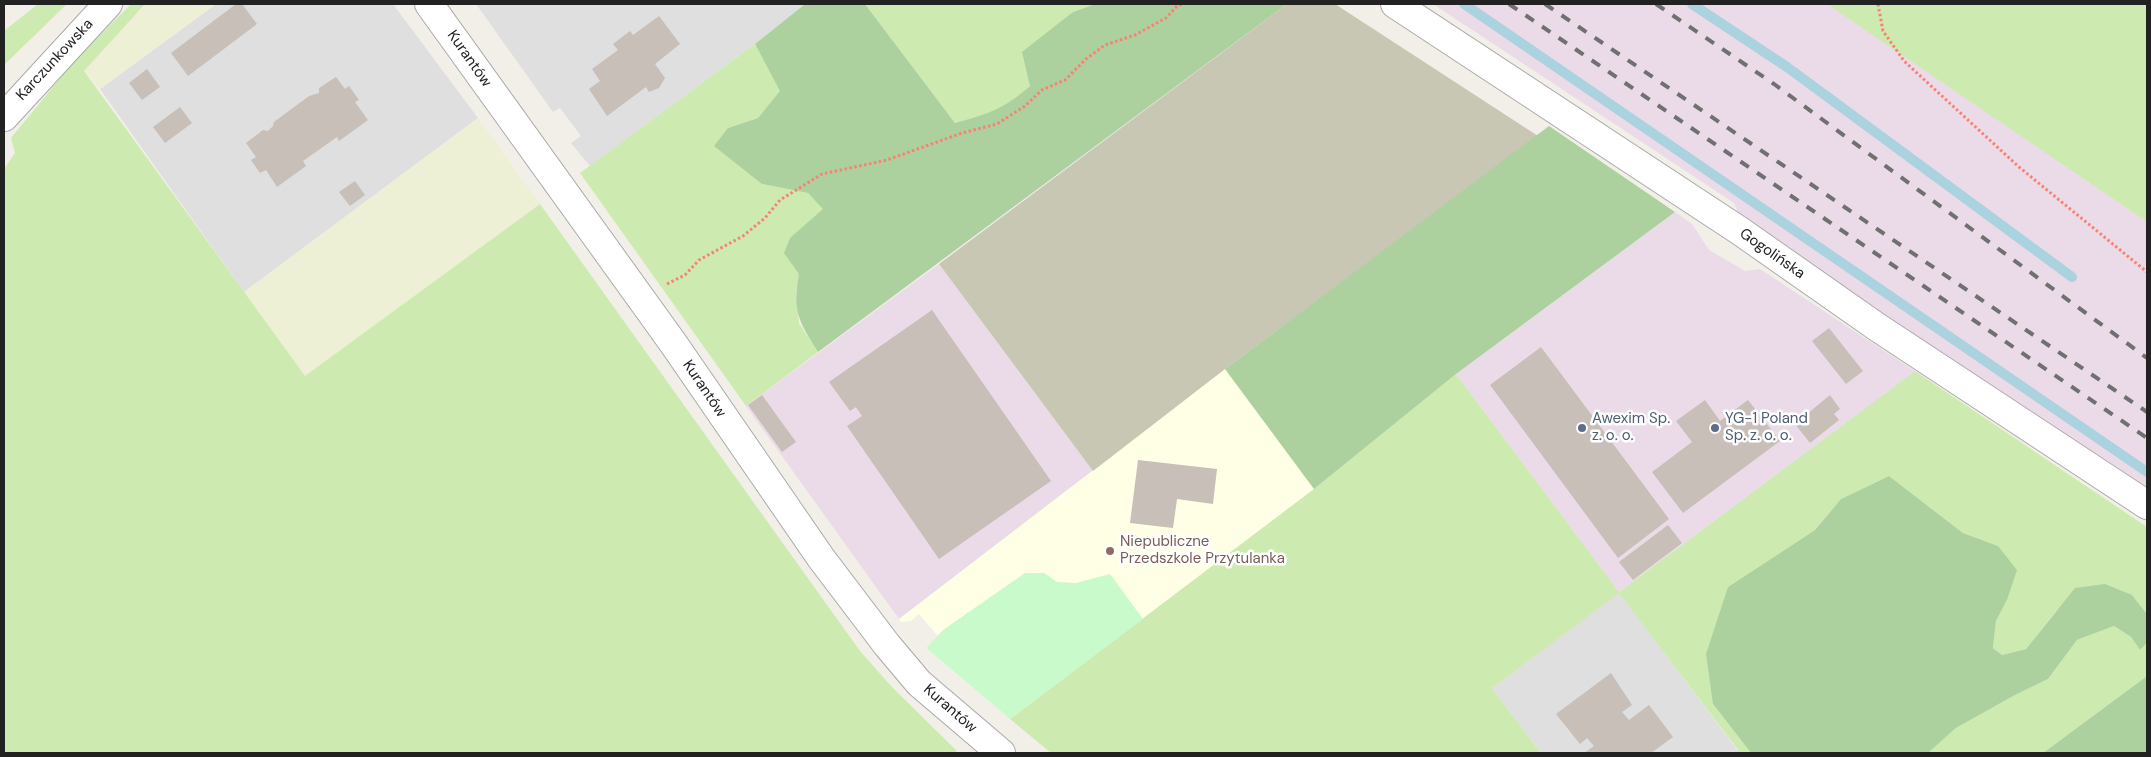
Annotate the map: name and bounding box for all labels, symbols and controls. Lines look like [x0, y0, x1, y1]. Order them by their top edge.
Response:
street label: Karczunkowska [13, 16, 97, 104]
street label: Kurantów [443, 27, 495, 91]
street label: Gogolińska [1736, 225, 1808, 283]
street label: Kurantów [678, 357, 730, 421]
place label: Awexim Sp. z. o. o. [1592, 410, 1670, 445]
place label: YG-1 Poland Sp. z. o. o. [1725, 410, 1808, 445]
marker: Awexim Sp. z. o. o. [1576, 422, 1588, 434]
marker: YG-1 Poland Sp. z. o. o. [1709, 422, 1721, 434]
place label: Niepubliczne Przedszkole Przytulanka [1120, 533, 1285, 568]
marker: Niepubliczne Przedszkole Przytulanka [1104, 545, 1116, 557]
street label: Kurantów [920, 681, 980, 737]

